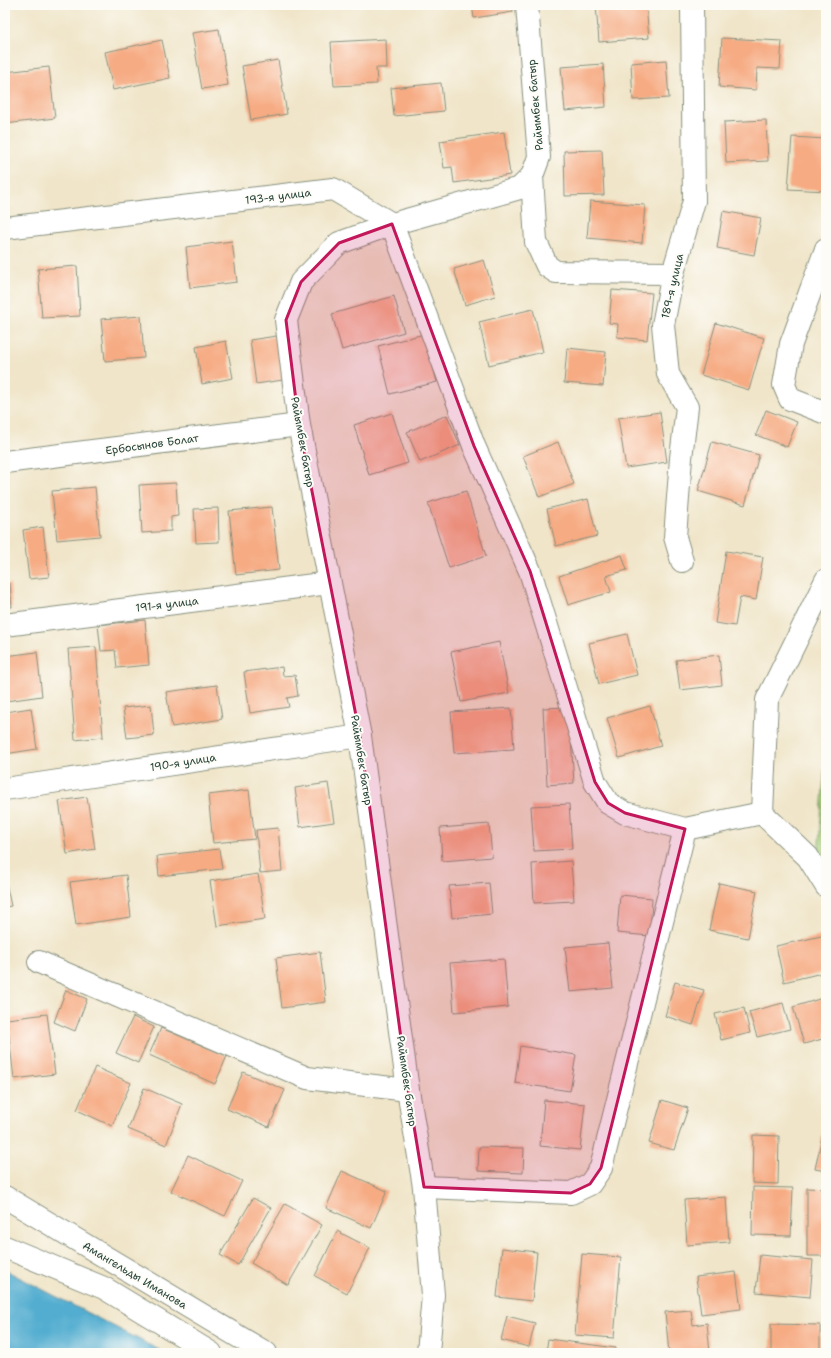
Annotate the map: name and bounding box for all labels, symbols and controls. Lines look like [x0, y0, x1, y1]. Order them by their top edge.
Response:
street label: Райымбек батыр [524, 59, 547, 151]
street label: 193-я улица [244, 185, 312, 208]
street label: 189-я улица [658, 252, 687, 320]
street label: Райымбек батыр [287, 396, 318, 489]
street label: Ербосынов Болат [105, 430, 200, 458]
street label: 191-я улица [135, 593, 200, 616]
street label: Райымбек батыр [347, 714, 376, 806]
street label: 190-я улица [149, 750, 217, 775]
street label: Райымбек батыр [393, 1035, 420, 1127]
street label: Амангельды Иманова [80, 1238, 190, 1313]

